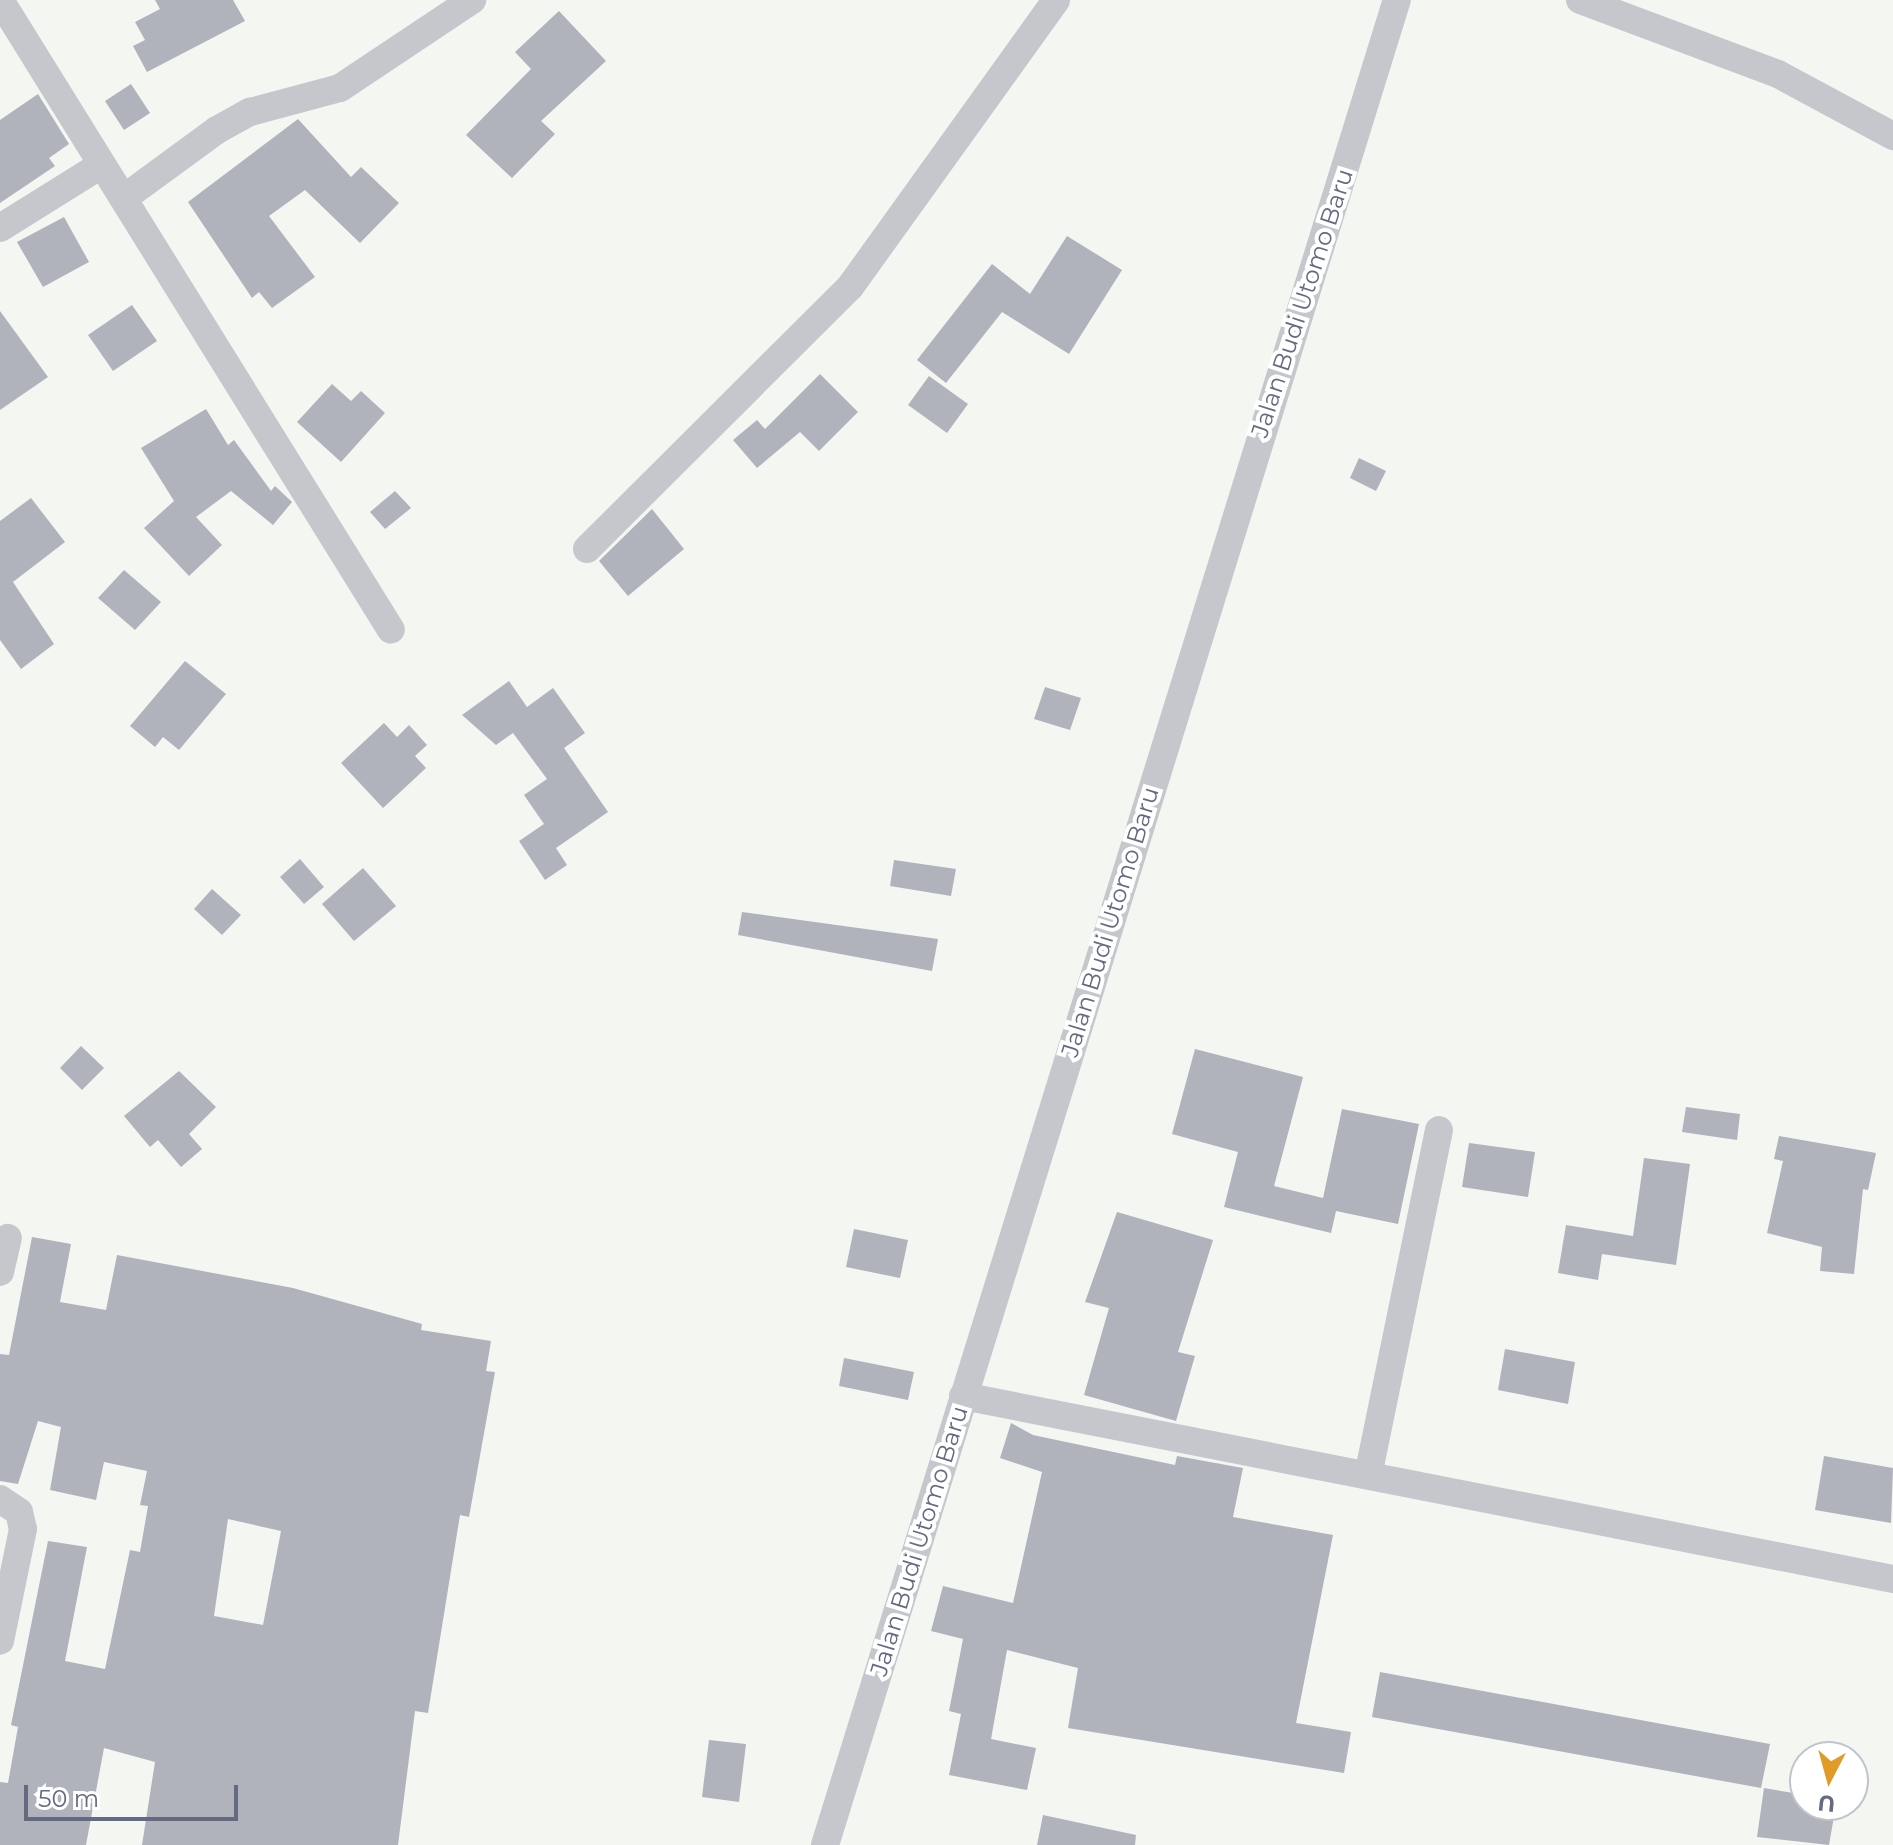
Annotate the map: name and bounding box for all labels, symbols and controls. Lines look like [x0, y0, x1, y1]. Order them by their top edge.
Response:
street label: Jalan Budi Utomo Baru [1245, 165, 1359, 441]
street label: Jalan Budi Utomo Baru [1055, 784, 1165, 1060]
street label: Jalan Budi Utomo Baru [864, 1403, 974, 1679]
north arrow [1789, 1741, 1869, 1821]
scale bar [28, 1769, 242, 1819]
text: 50 m [38, 1784, 99, 1813]
text: U [1817, 1789, 1837, 1818]

